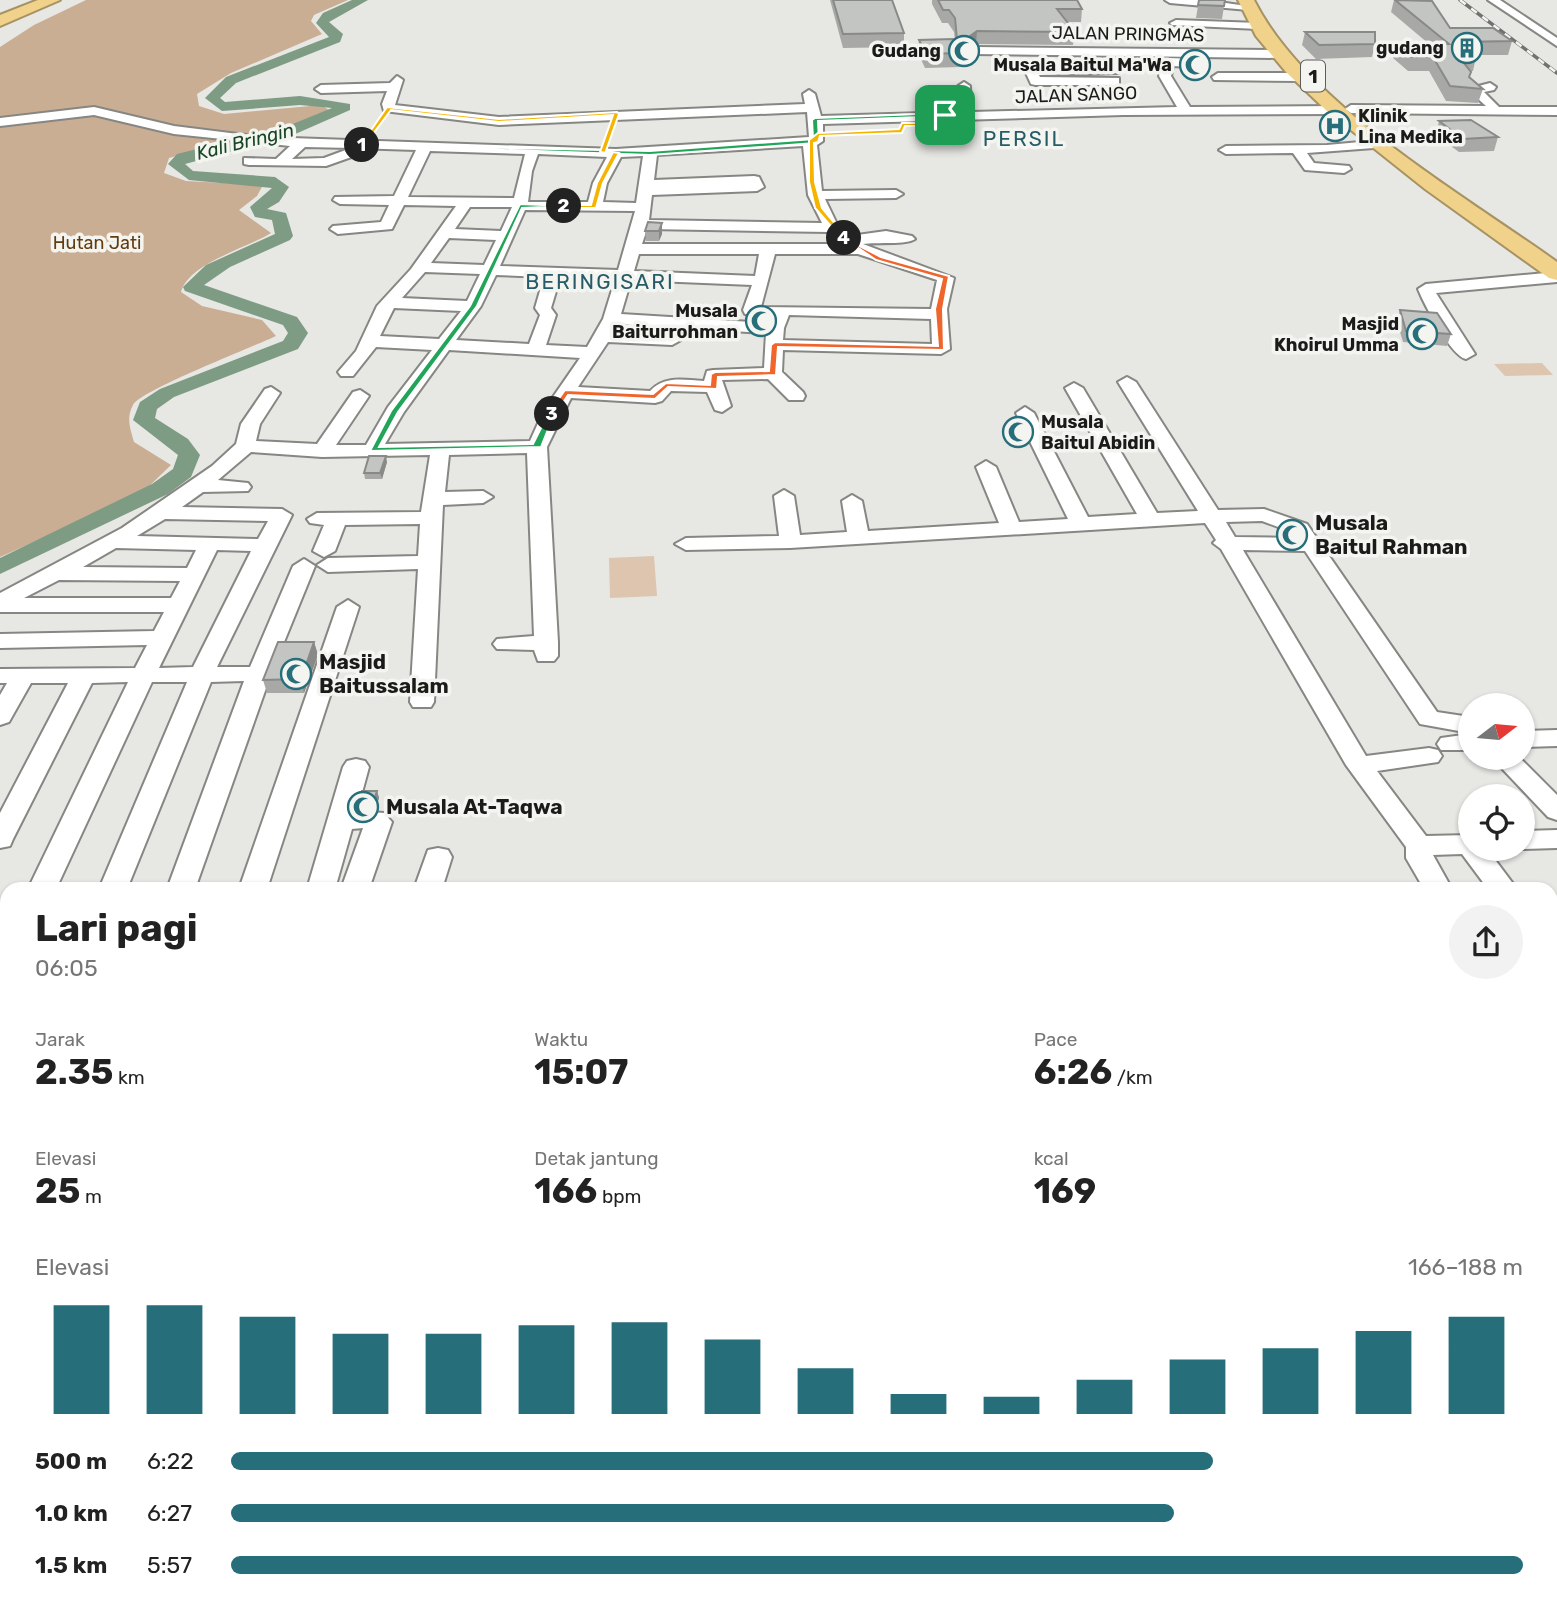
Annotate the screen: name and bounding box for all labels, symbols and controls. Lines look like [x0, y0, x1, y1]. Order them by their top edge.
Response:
street label: JALAN PRINGMAS [1051, 22, 1205, 46]
building icon: gudang [1450, 31, 1484, 65]
mosque icon: Gudang [947, 34, 981, 68]
place label: gudang [1376, 37, 1444, 59]
place label: Gudang [872, 40, 941, 62]
mosque icon: Musala Baitul Ma'Wa [1178, 48, 1212, 82]
place label: Musala Baitul Ma'Wa [993, 54, 1172, 76]
road number: 1 [1301, 60, 1325, 92]
street label: JALAN SANGO [1014, 82, 1138, 108]
pin [915, 85, 975, 145]
icon: arrive [926, 96, 964, 134]
place label: Klinik Lina Medika [1358, 105, 1463, 148]
hospital icon: Klinik Lina Medika [1318, 109, 1352, 143]
water label: Kali Bringin [194, 118, 296, 165]
district label: PERSIL [983, 126, 1065, 151]
pin: 1 [344, 128, 380, 162]
text: 1 [357, 133, 366, 156]
pin: 2 [546, 188, 582, 224]
text: 2 [557, 194, 570, 217]
pin: 4 [826, 220, 862, 256]
text: 4 [837, 226, 850, 249]
park label: Hutan Jati [53, 232, 141, 254]
district label: BERINGISARI [525, 269, 675, 294]
place label: Musala Baiturrohman [612, 300, 738, 343]
mosque icon: Musala Baiturrohman [744, 304, 778, 338]
place label: Masjid Khoirul Umma [1274, 313, 1399, 356]
mosque icon: Masjid Khoirul Umma [1405, 317, 1439, 351]
pin: 3 [534, 396, 570, 432]
text: 3 [545, 402, 558, 425]
place label: Musala Baitul Abidin [1041, 411, 1155, 454]
mosque icon: Musala Baitul Abidin [1001, 415, 1035, 449]
place label: Musala Baitul Rahman [1315, 510, 1468, 559]
mosque icon: Musala Baitul Rahman [1275, 518, 1309, 552]
place label: Masjid Baitussalam [319, 649, 449, 698]
mosque icon: Masjid Baitussalam [279, 657, 313, 691]
north arrow [1458, 693, 1535, 770]
map controls [1458, 693, 1535, 861]
button: locate [1458, 784, 1535, 861]
mosque icon: Musala At-Taqwa [346, 790, 380, 824]
place label: Musala At-Taqwa [386, 794, 563, 819]
text: Lari pagi [35, 905, 198, 951]
button: share [1449, 905, 1523, 979]
text: 06:05 [35, 954, 98, 982]
text: Jarak [35, 1028, 85, 1051]
text: Waktu [534, 1028, 588, 1051]
text: Pace [1034, 1028, 1077, 1051]
text: 2.35 [35, 1051, 113, 1093]
text: 15:07 [534, 1051, 628, 1093]
text: 6:26 [1034, 1051, 1112, 1093]
text: km [113, 1066, 145, 1089]
text: /km [1112, 1066, 1153, 1089]
text: Elevasi [35, 1147, 96, 1170]
text: Detak jantung [534, 1147, 659, 1170]
text: kcal [1034, 1147, 1069, 1170]
text: 25 [35, 1170, 80, 1212]
text: 166 [534, 1170, 597, 1212]
text: 169 [1034, 1170, 1096, 1212]
text: m [80, 1185, 102, 1208]
text: bpm [597, 1185, 641, 1208]
text: Elevasi [35, 1253, 109, 1281]
text: 166–188 m [1408, 1253, 1523, 1281]
text: 500 m [35, 1447, 107, 1475]
text: 6:22 [147, 1447, 194, 1475]
text: 1.0 km [35, 1499, 108, 1527]
text: 6:27 [147, 1499, 192, 1527]
text: 1.5 km [35, 1551, 107, 1579]
text: 5:57 [147, 1551, 192, 1579]

